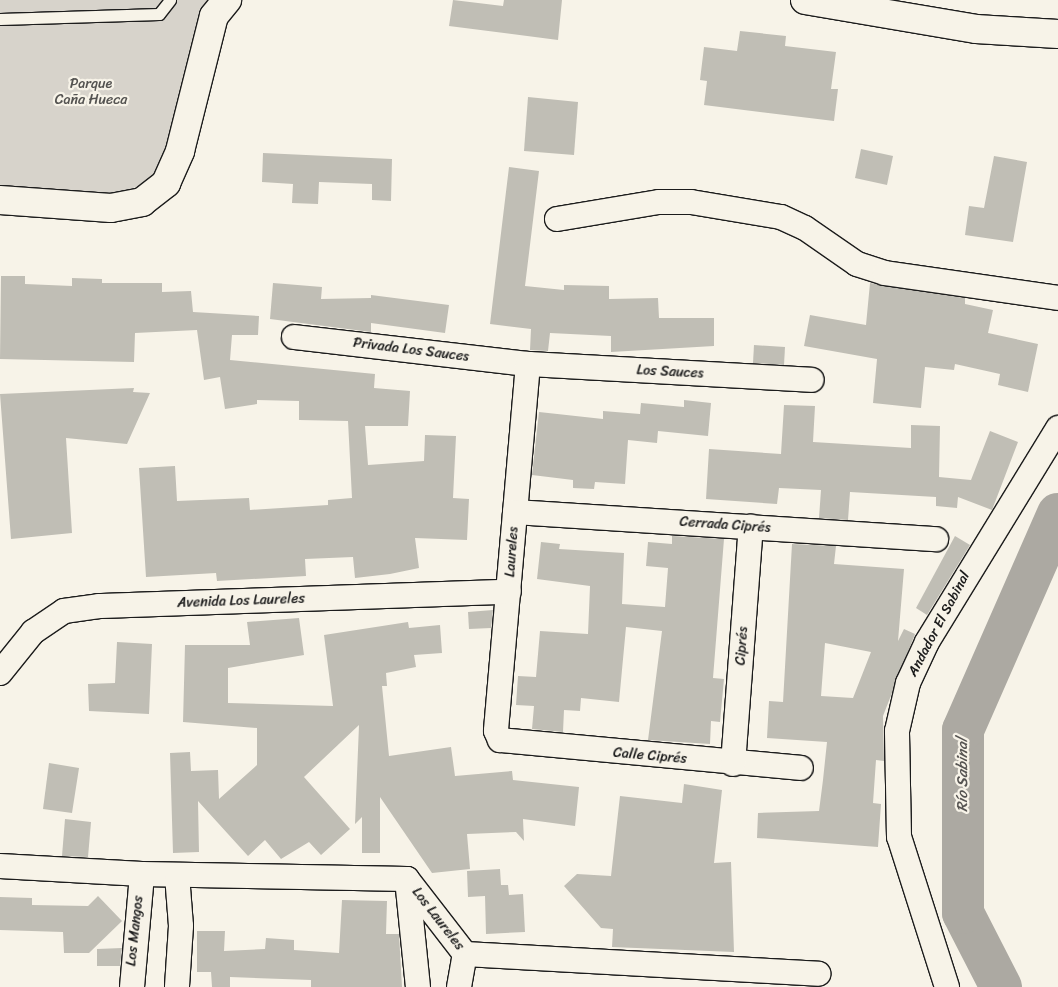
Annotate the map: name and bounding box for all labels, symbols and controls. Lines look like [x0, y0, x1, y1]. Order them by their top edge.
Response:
park label: Parque Caña Hueca [55, 76, 127, 108]
street label: Privada Los Sauces [352, 335, 470, 365]
street label: Los Sauces [636, 362, 704, 382]
street label: Cerrada Ciprés [679, 513, 771, 537]
street label: Laureles [502, 526, 522, 578]
street label: Andador El Sabinal [904, 569, 974, 679]
street label: Avenida Los Laureles [178, 590, 304, 612]
street label: Ciprés [732, 626, 752, 666]
water label: Río Sabinal [954, 738, 972, 812]
street label: Calle Ciprés [613, 744, 687, 768]
street label: Los Laureles [409, 885, 467, 953]
street label: Los Mangos [123, 896, 147, 966]

